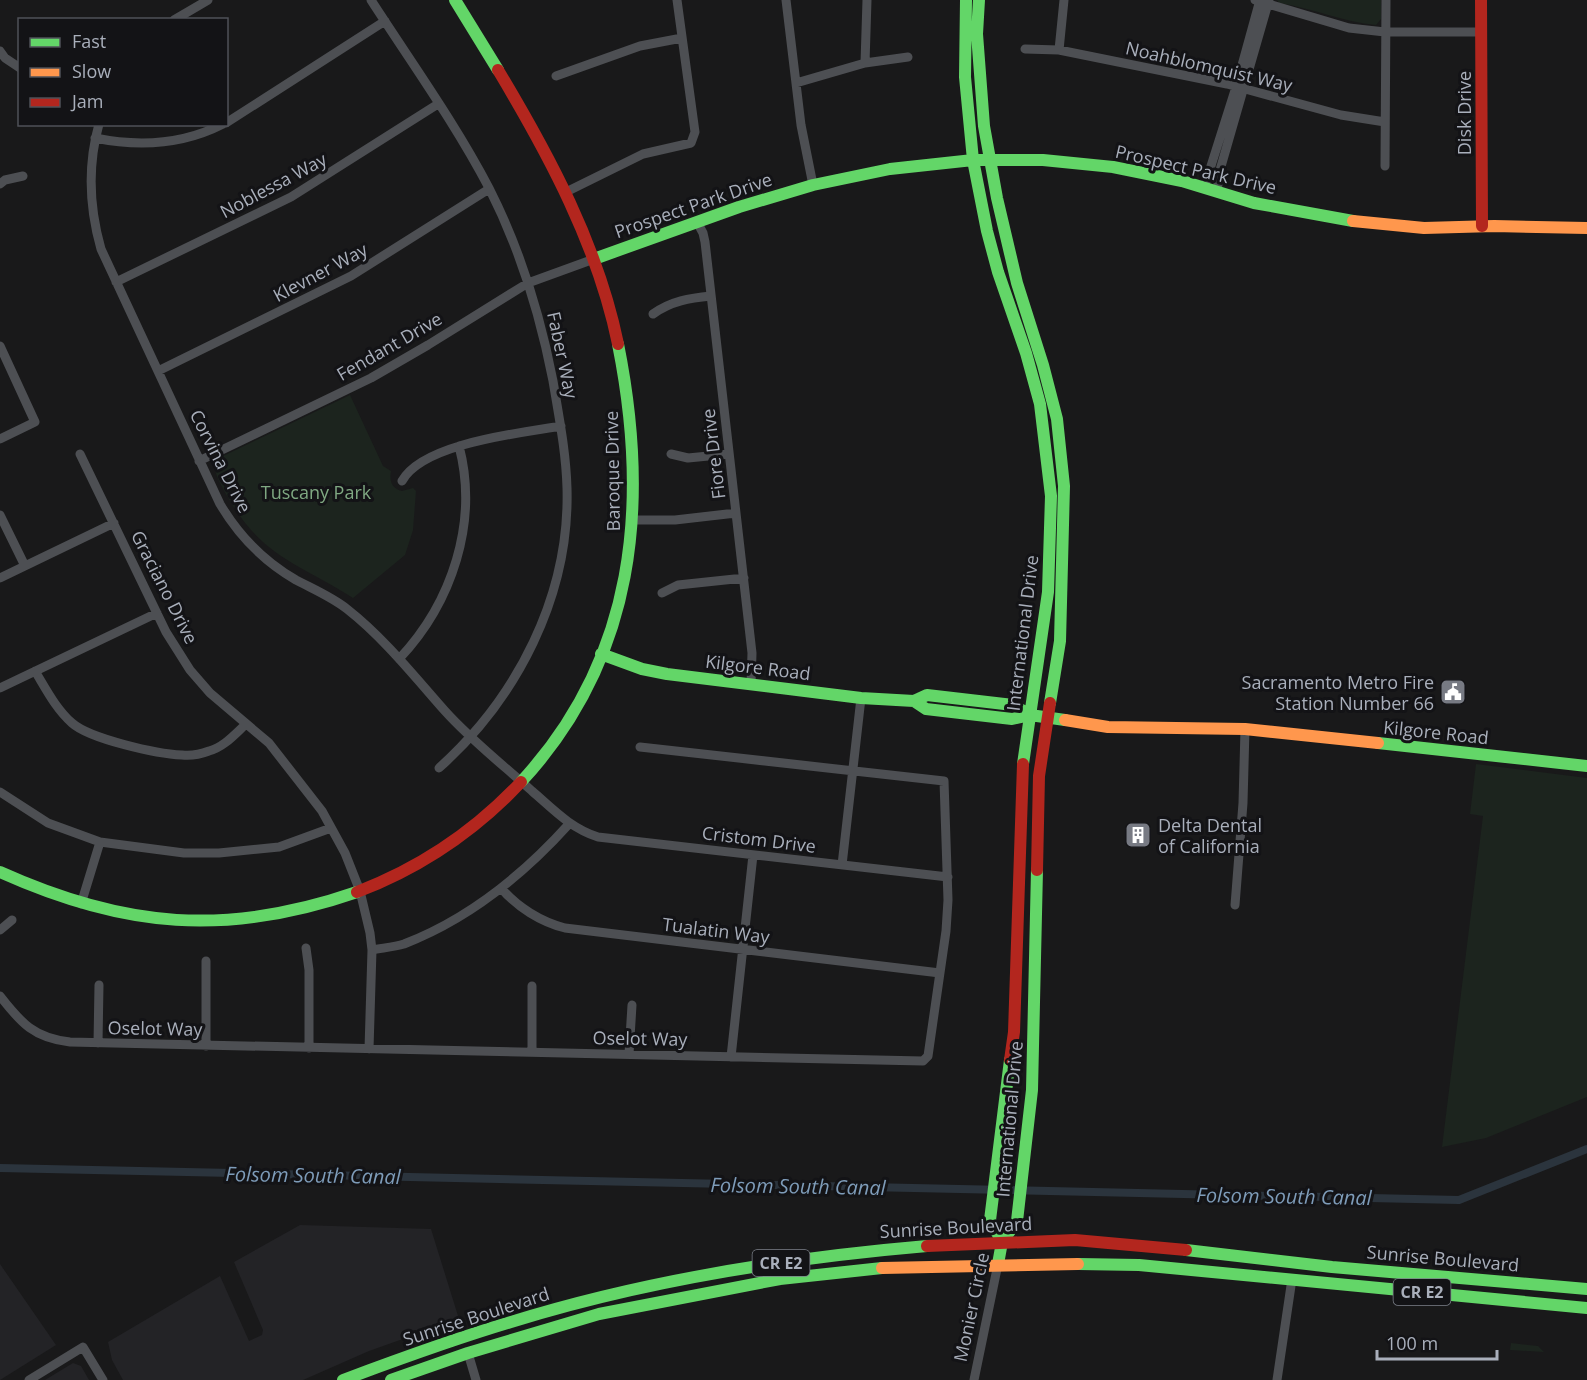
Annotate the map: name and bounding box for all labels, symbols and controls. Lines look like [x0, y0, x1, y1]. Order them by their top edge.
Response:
legend [18, 18, 228, 126]
text: Fast [72, 29, 106, 53]
street label: Noahblomquist Way [1123, 35, 1296, 97]
text: Slow [72, 59, 111, 83]
street label: Disk Drive [1452, 71, 1476, 155]
text: Jam [70, 89, 104, 113]
street label: Prospect Park Drive [1113, 139, 1279, 199]
street label: Noblessa Way [215, 146, 331, 223]
street label: Prospect Park Drive [611, 167, 775, 243]
street label: Klevner Way [269, 237, 372, 307]
street label: Fendant Drive [332, 306, 446, 386]
street label: Faber Way [542, 309, 584, 402]
street label: Corvina Drive [185, 405, 257, 517]
street label: Fiore Drive [696, 407, 730, 501]
street label: Baroque Drive [599, 410, 625, 532]
park label: Tuscany Park [261, 480, 372, 504]
street label: Graciano Drive [126, 526, 204, 648]
street label: International Drive [1001, 554, 1043, 712]
street label: Kilgore Road [704, 649, 812, 685]
place label: Sacramento Metro Fire Station Number 66 [1242, 670, 1434, 715]
public building icon: Sacramento Metro Fire Station Number 66 [1438, 677, 1468, 707]
street label: Kilgore Road [1382, 715, 1490, 749]
place label: Delta Dental of California [1158, 813, 1262, 858]
street label: Cristom Drive [701, 820, 817, 858]
building icon: Delta Dental of California [1123, 820, 1153, 850]
street label: Tualatin Way [661, 912, 772, 949]
street label: Oselot Way [107, 1015, 204, 1041]
street label: Oselot Way [592, 1025, 689, 1051]
street label: International Drive [990, 1040, 1028, 1198]
water label: Folsom South Canal [225, 1160, 402, 1190]
water label: Folsom South Canal [710, 1171, 887, 1201]
water label: Folsom South Canal [1196, 1181, 1373, 1211]
street label: Sunrise Boulevard [879, 1211, 1033, 1243]
street label: Sunrise Boulevard [1366, 1239, 1520, 1277]
road number: CR E2 [752, 1250, 810, 1276]
street label: Monier Circle [948, 1250, 994, 1364]
road number: CR E2 [1394, 1279, 1450, 1305]
street label: Sunrise Boulevard [400, 1281, 552, 1351]
scale bar [1377, 1323, 1497, 1361]
text: 100 m [1386, 1331, 1438, 1355]

